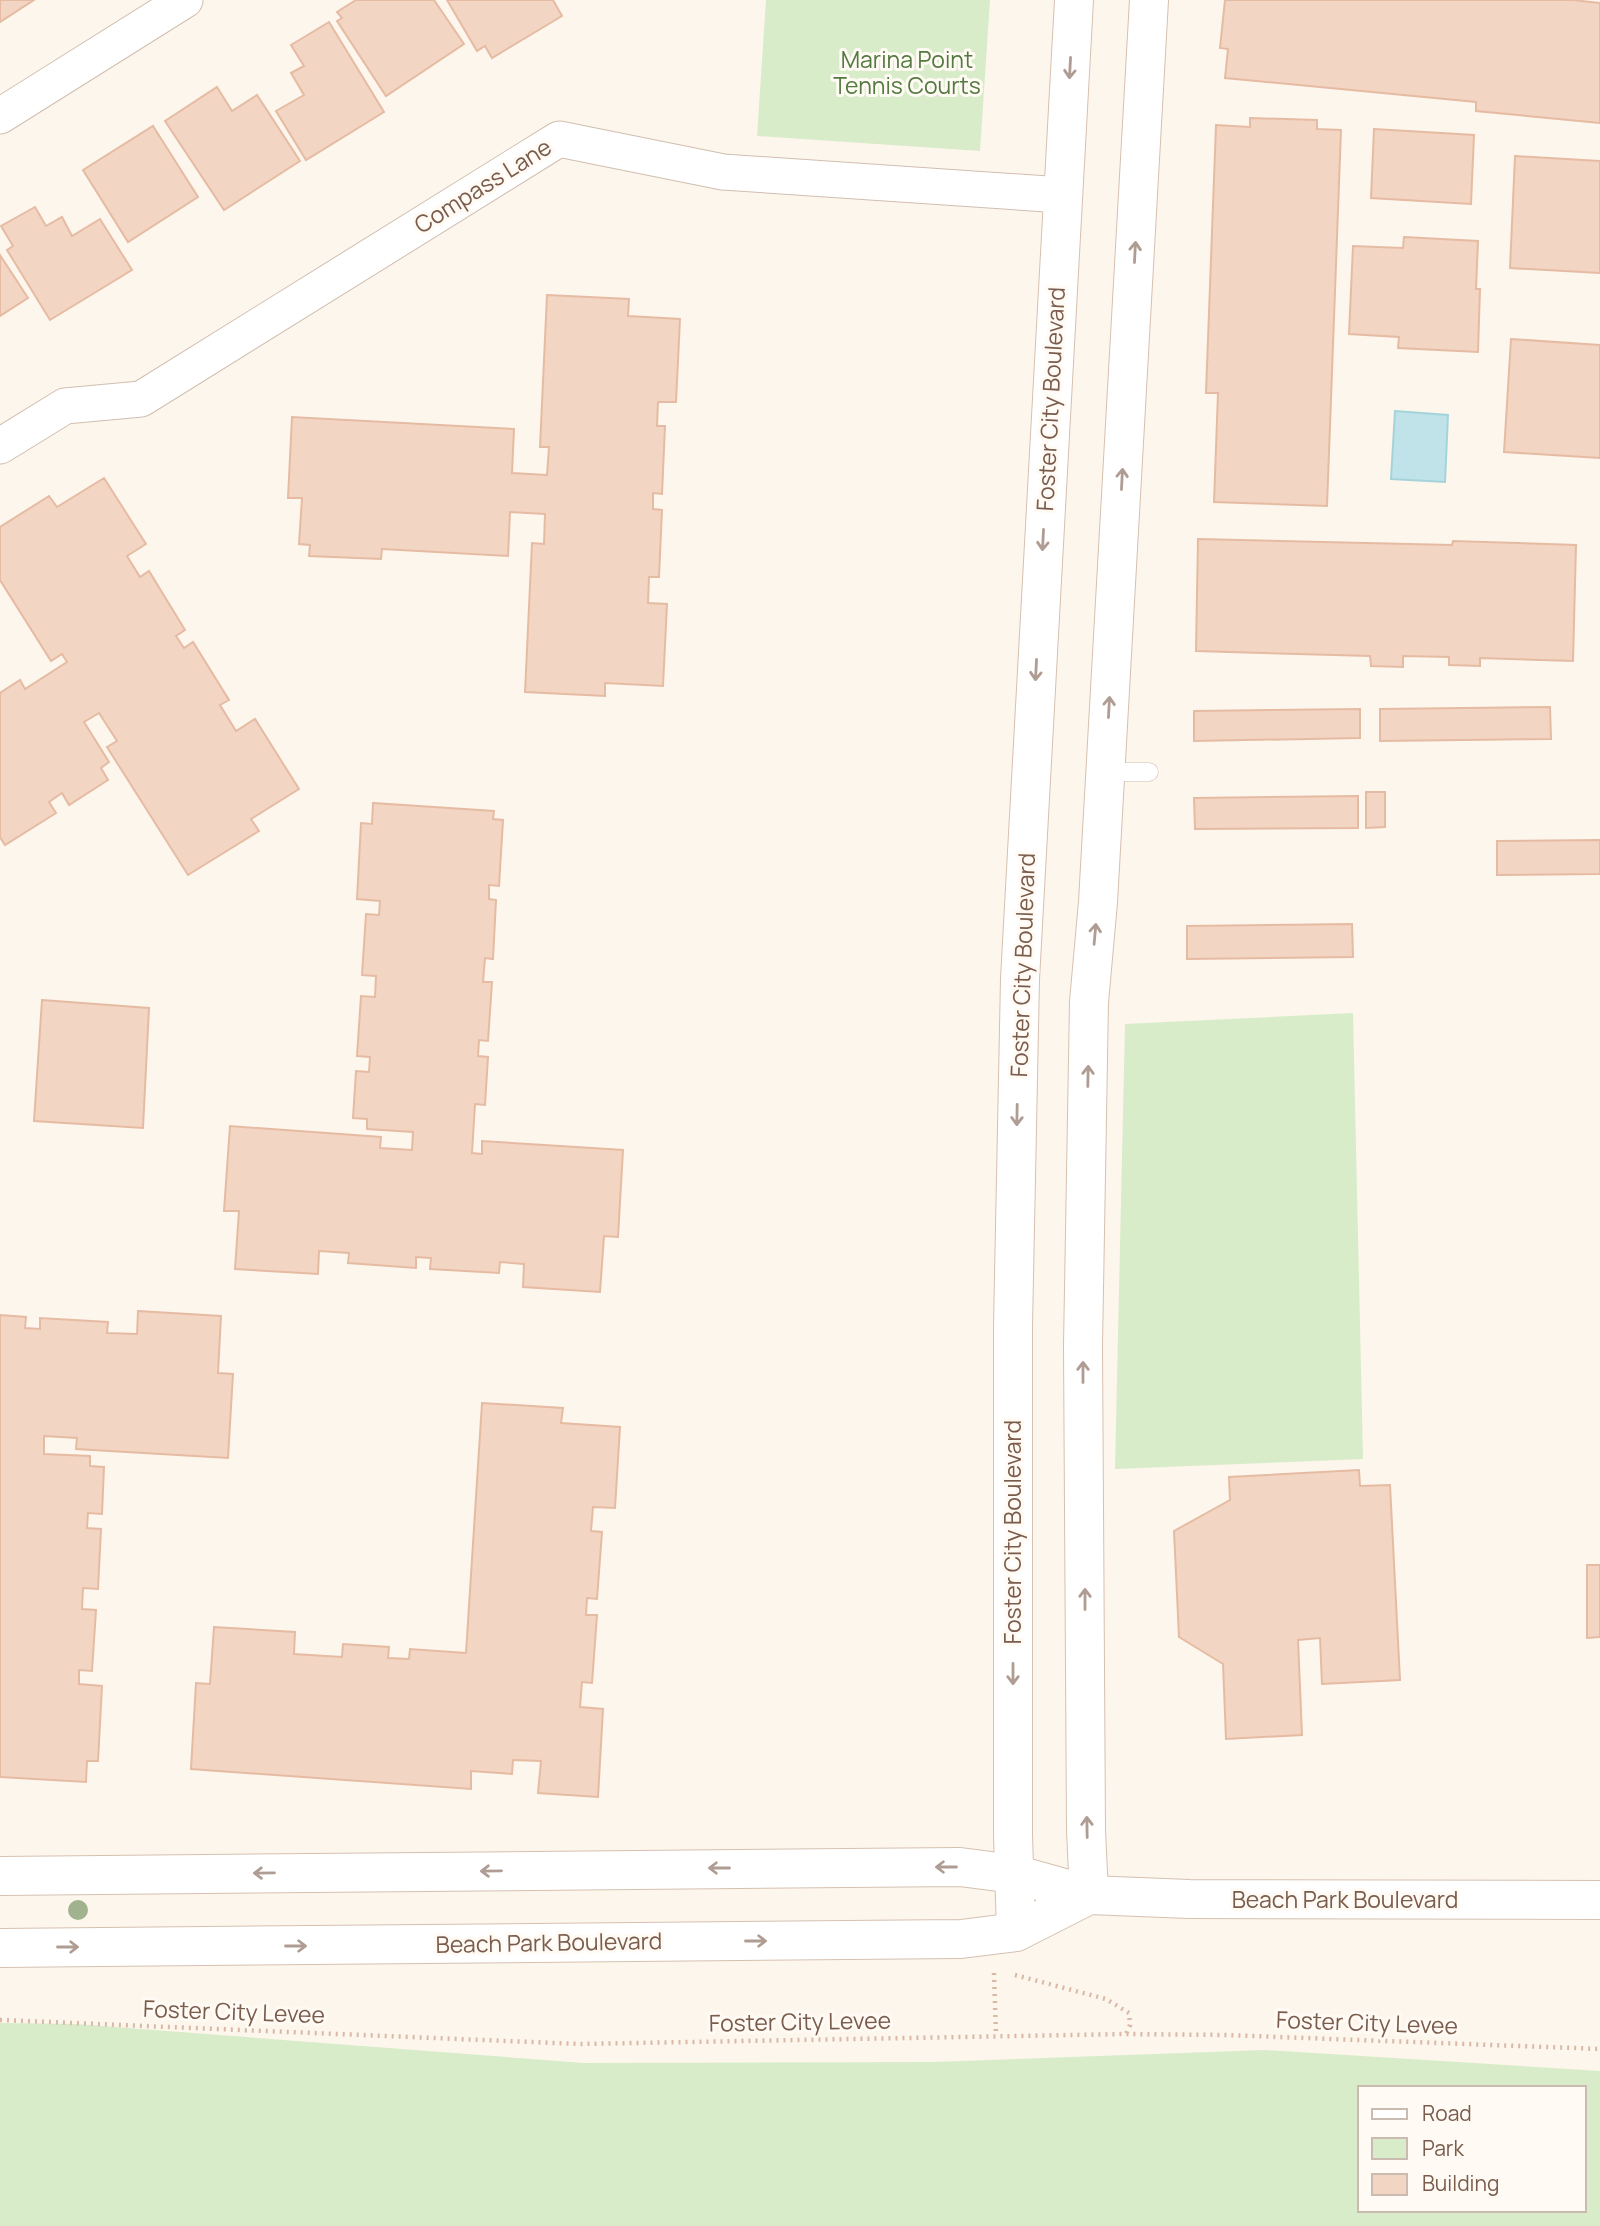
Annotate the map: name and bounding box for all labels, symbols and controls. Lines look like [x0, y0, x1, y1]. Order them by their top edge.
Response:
park label: Marina Point Tennis Courts [833, 43, 981, 101]
one-way arrow [1063, 56, 1076, 79]
street label: Compass Lane [408, 130, 557, 240]
one-way arrow [1129, 242, 1142, 264]
street label: Foster City Boulevard [1028, 286, 1072, 512]
one-way arrow [1116, 469, 1129, 491]
one-way arrow [1036, 528, 1049, 551]
one-way arrow [1030, 658, 1043, 681]
one-way arrow [1103, 696, 1116, 718]
street label: Foster City Boulevard [1002, 852, 1042, 1078]
one-way arrow [1089, 923, 1102, 945]
one-way arrow [1081, 1064, 1095, 1087]
one-way arrow [1010, 1103, 1024, 1126]
one-way arrow [1076, 1360, 1090, 1383]
street label: Foster City Boulevard [996, 1420, 1028, 1644]
one-way arrow [1078, 1588, 1092, 1611]
one-way arrow [1006, 1663, 1020, 1686]
one-way arrow [1080, 1815, 1093, 1838]
one-way arrow [935, 1860, 958, 1874]
one-way arrow [707, 1862, 730, 1875]
one-way arrow [480, 1864, 503, 1878]
one-way arrow [252, 1866, 275, 1880]
street label: Beach Park Boulevard [1232, 1883, 1458, 1915]
street label: Beach Park Boulevard [435, 1924, 663, 1960]
one-way arrow [744, 1934, 767, 1948]
one-way arrow [284, 1939, 307, 1952]
one-way arrow [56, 1940, 79, 1954]
street label: Foster City Levee [142, 1992, 326, 2030]
street label: Foster City Levee [709, 2003, 891, 2039]
street label: Foster City Levee [1275, 2003, 1459, 2041]
legend [1358, 2086, 1586, 2212]
text: Road [1422, 2099, 1472, 2127]
text: Park [1422, 2134, 1464, 2162]
text: Building [1422, 2169, 1499, 2197]

